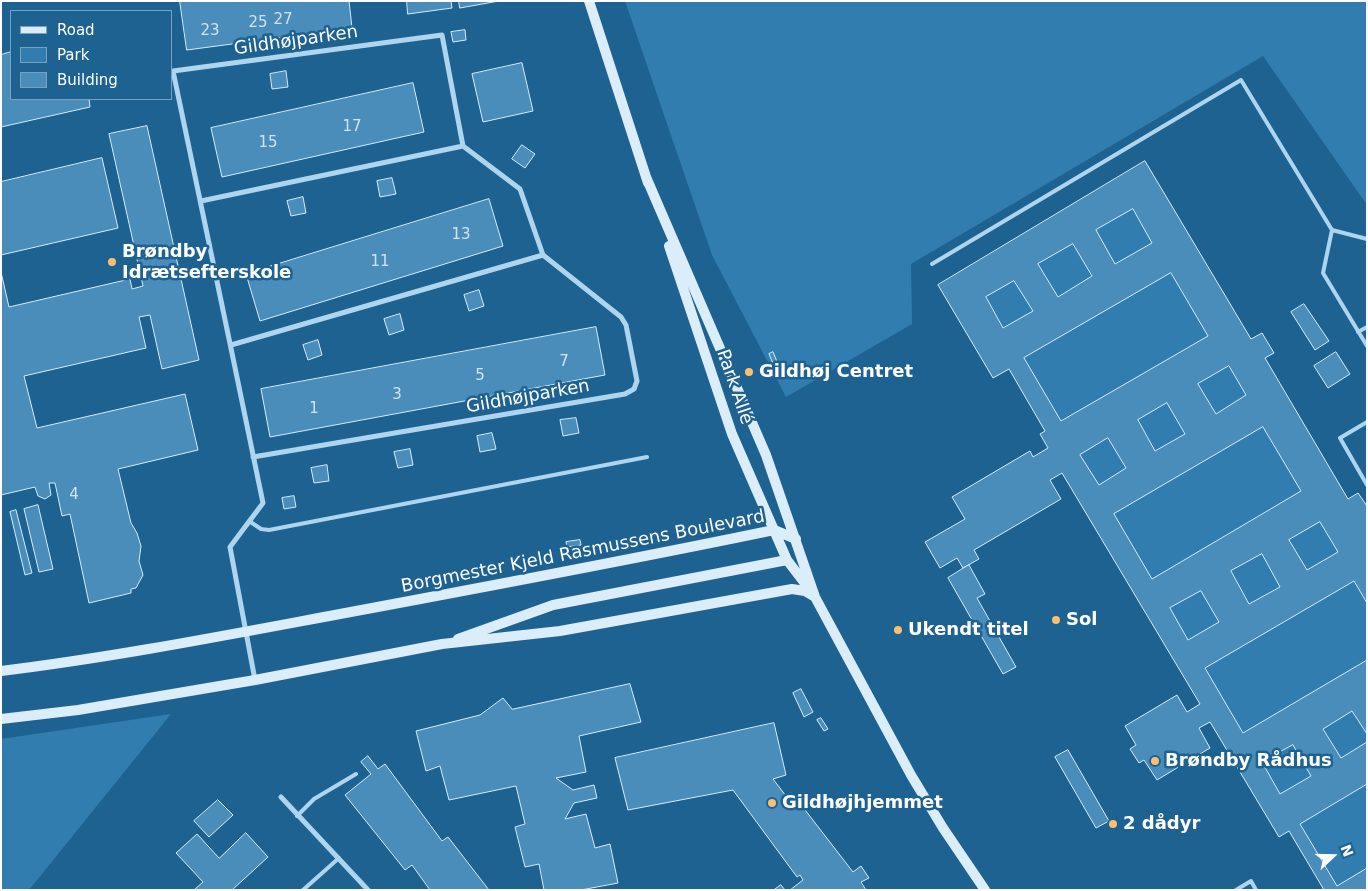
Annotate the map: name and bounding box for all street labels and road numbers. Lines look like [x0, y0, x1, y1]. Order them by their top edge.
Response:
street label: Gildhøjparken [233, 22, 359, 60]
street label: Park Allé [711, 347, 757, 427]
street label: Gildhøjparken [465, 376, 591, 418]
street label: Borgmester Kjeld Rasmussens Boulevard [399, 506, 767, 598]

